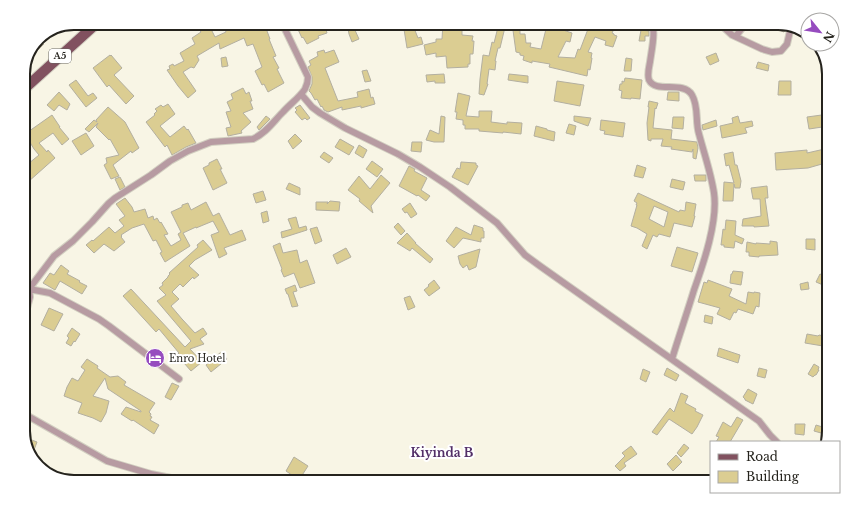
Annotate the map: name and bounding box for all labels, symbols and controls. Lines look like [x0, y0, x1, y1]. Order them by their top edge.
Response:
north arrow [800, 12, 840, 52]
text: N [820, 29, 837, 46]
road number: A5 [49, 49, 71, 63]
hotel icon: Enro Hotel [144, 347, 166, 369]
place label: Enro Hotel [169, 352, 226, 365]
legend [710, 441, 840, 493]
district label: Kiyinda B [411, 445, 474, 460]
text: Road [746, 449, 778, 464]
text: Building [746, 469, 800, 484]

